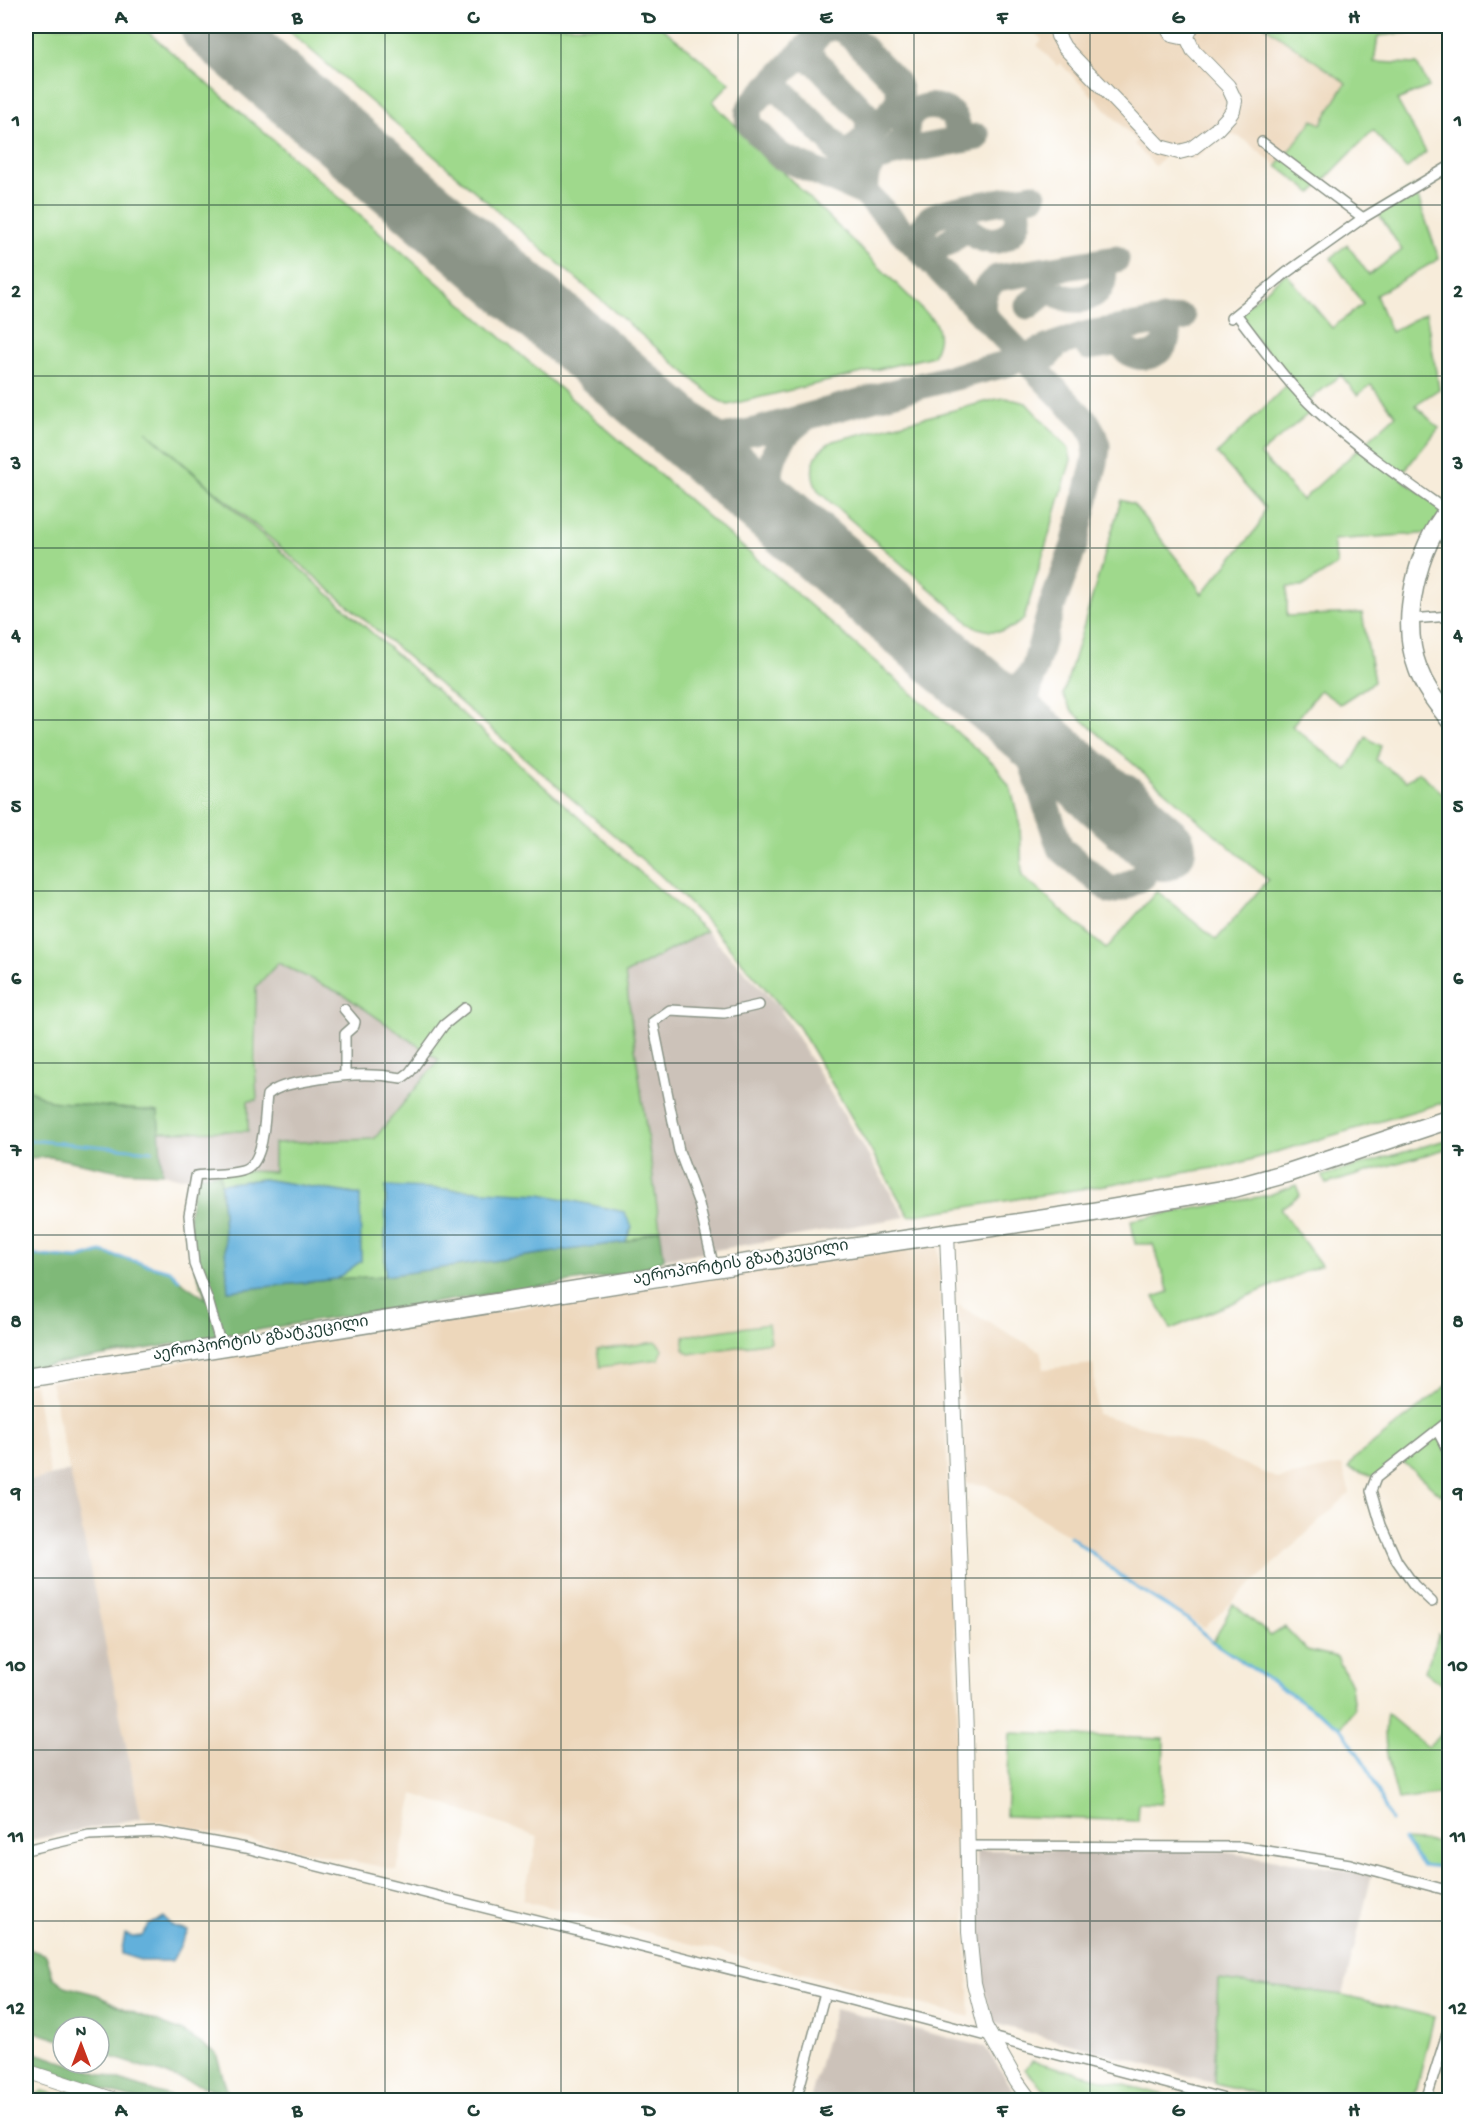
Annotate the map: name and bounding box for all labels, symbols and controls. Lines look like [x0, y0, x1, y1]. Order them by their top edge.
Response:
text: A [114, 8, 129, 31]
text: B [291, 8, 303, 31]
text: C [467, 8, 481, 31]
text: D [640, 8, 656, 31]
text: E [820, 8, 834, 31]
text: F [996, 8, 1009, 31]
text: G [1172, 8, 1186, 31]
text: H [1348, 8, 1360, 31]
text: 1 [11, 111, 20, 134]
text: 1 [1453, 111, 1462, 134]
text: 2 [11, 282, 21, 305]
text: 2 [1453, 282, 1463, 305]
text: 3 [10, 454, 21, 477]
text: 3 [1452, 454, 1463, 477]
text: 4 [10, 626, 21, 649]
text: 4 [1452, 626, 1463, 649]
text: 5 [11, 797, 22, 820]
text: 5 [1453, 797, 1464, 820]
text: 6 [11, 969, 22, 992]
text: 6 [1453, 969, 1464, 992]
text: 7 [10, 1141, 23, 1164]
text: 7 [1452, 1141, 1465, 1164]
street label: აეროპორტის გზატკეცილი [632, 1237, 850, 1290]
text: 8 [11, 1312, 22, 1335]
text: 8 [1453, 1312, 1464, 1335]
street label: აეროპორტის გზატკეცილი [152, 1313, 370, 1366]
text: 9 [10, 1484, 21, 1507]
text: 9 [1452, 1484, 1463, 1507]
text: 10 [5, 1656, 26, 1679]
text: 10 [1447, 1656, 1468, 1679]
text: 11 [7, 1827, 24, 1850]
text: 11 [1449, 1827, 1466, 1850]
text: 12 [6, 1999, 25, 2022]
text: 12 [1448, 1999, 1467, 2022]
north arrow [51, 2015, 111, 2075]
text: N [76, 2024, 87, 2043]
text: A [114, 2101, 129, 2124]
text: B [291, 2101, 303, 2124]
text: C [467, 2101, 481, 2124]
text: D [640, 2101, 656, 2124]
text: E [820, 2101, 834, 2124]
text: F [996, 2101, 1009, 2124]
text: G [1172, 2101, 1186, 2124]
text: H [1348, 2101, 1360, 2124]

